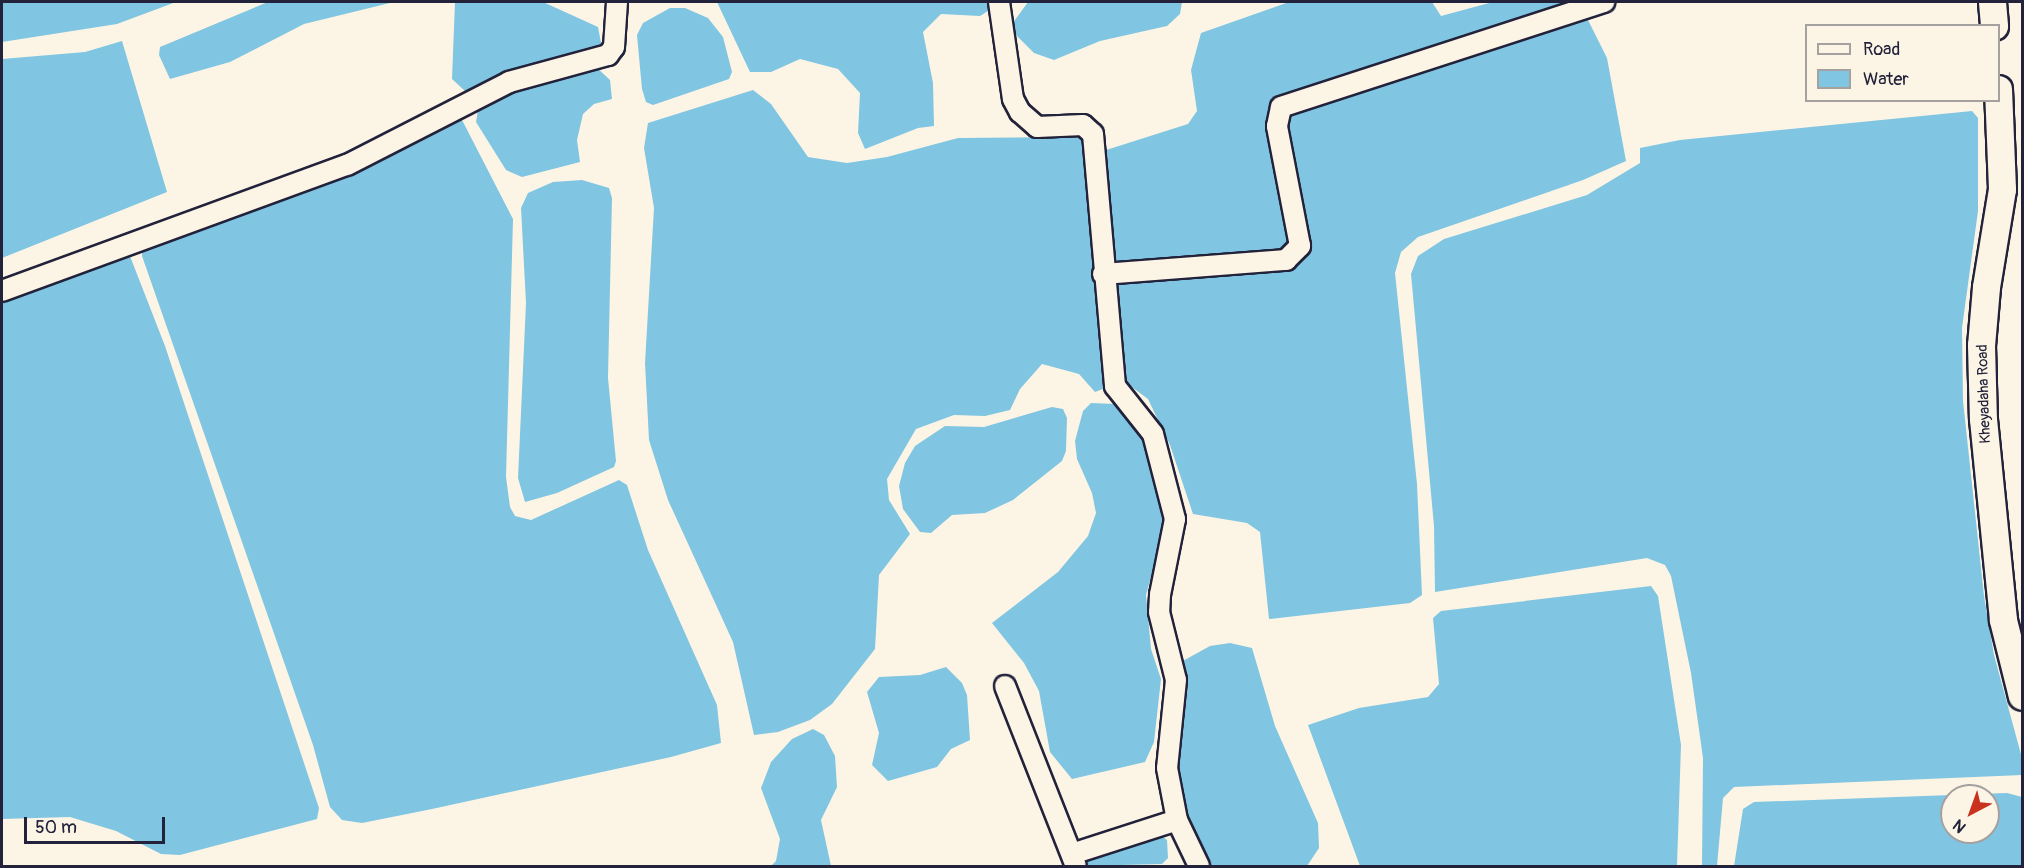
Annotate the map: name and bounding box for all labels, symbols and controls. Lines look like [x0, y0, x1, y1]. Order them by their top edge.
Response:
legend [1805, 24, 2000, 102]
text: Road [1863, 38, 1900, 61]
text: Water [1863, 68, 1909, 91]
street label: Kheyadaha Road [1973, 344, 1995, 444]
north arrow [1940, 784, 2000, 844]
scale bar [27, 805, 168, 843]
text: N [1949, 815, 1970, 837]
text: 50 m [35, 816, 77, 839]

